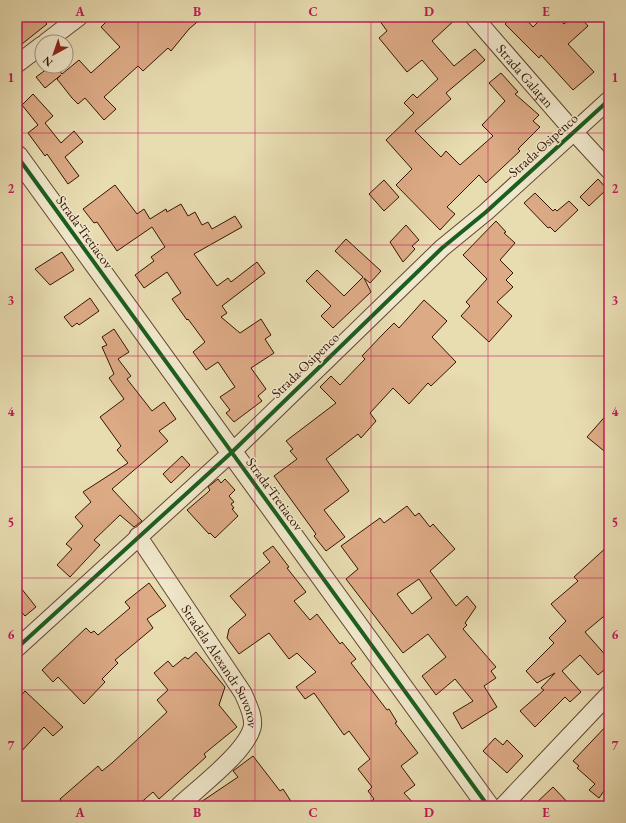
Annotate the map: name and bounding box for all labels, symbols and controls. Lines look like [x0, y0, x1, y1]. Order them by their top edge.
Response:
text: A [74, 3, 85, 20]
text: B [193, 3, 201, 20]
text: C [308, 3, 318, 20]
text: D [424, 3, 434, 20]
text: E [542, 3, 550, 20]
north arrow [34, 34, 74, 74]
street label: Strada Galațan [493, 40, 558, 112]
text: N [40, 53, 55, 70]
text: 1 [8, 69, 15, 86]
text: 1 [612, 69, 619, 86]
street label: Strada Osipenco [504, 109, 582, 181]
text: 2 [8, 180, 15, 197]
text: 2 [612, 180, 619, 197]
street label: Strada Tretiacov [52, 192, 118, 273]
text: 3 [8, 292, 15, 309]
text: 3 [612, 292, 619, 309]
street label: Strada Osipenco [267, 328, 343, 402]
text: 4 [8, 403, 15, 420]
text: 4 [612, 403, 619, 420]
street label: Strada Tretiacov [242, 454, 308, 535]
text: 5 [8, 514, 14, 531]
text: 5 [612, 514, 618, 531]
street label: Stradela Alexandr Suvorov [177, 601, 262, 730]
text: 6 [8, 626, 15, 643]
text: 6 [612, 626, 619, 643]
text: 7 [8, 737, 15, 754]
text: 7 [612, 737, 619, 754]
text: A [74, 804, 85, 821]
text: B [193, 804, 201, 821]
text: C [308, 804, 318, 821]
text: D [424, 804, 434, 821]
text: E [542, 804, 550, 821]

